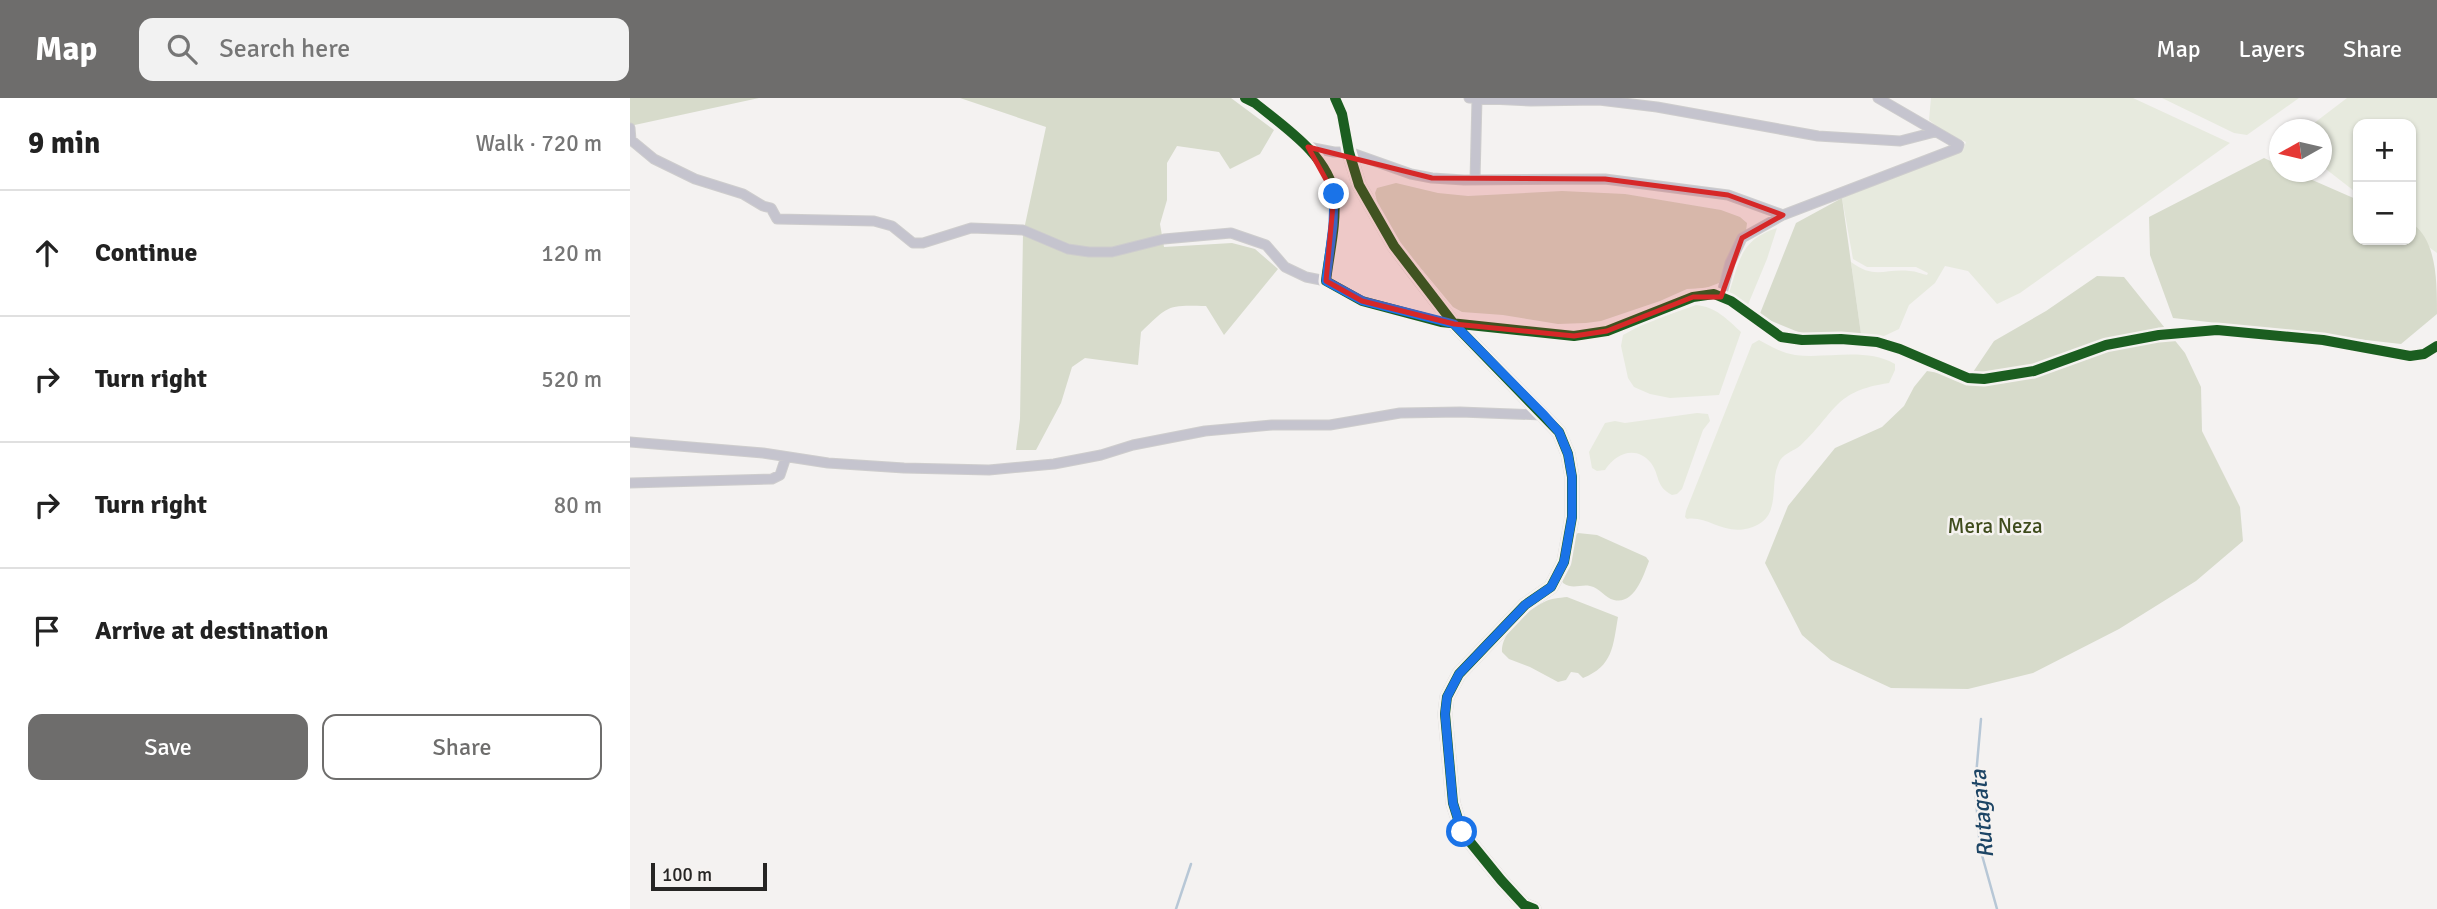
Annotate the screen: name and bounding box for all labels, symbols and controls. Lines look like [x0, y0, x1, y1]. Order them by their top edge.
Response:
search box [139, 18, 629, 81]
text: Map [35, 29, 97, 70]
icon: search [163, 30, 201, 68]
text: Search here [219, 33, 350, 65]
text: Map [2156, 34, 2201, 64]
text: Layers [2239, 34, 2305, 64]
text: Share [2343, 34, 2402, 64]
north arrow [2269, 119, 2332, 182]
map controls [2353, 119, 2416, 245]
button: + [2353, 119, 2416, 182]
text: 9 min [28, 125, 100, 162]
text: Walk · 720 m [476, 129, 602, 158]
route end [1318, 178, 1349, 209]
button: − [2353, 182, 2416, 245]
icon: ahead [28, 234, 66, 272]
text: Continue [95, 237, 197, 269]
text: 120 m [541, 239, 602, 268]
icon: right [28, 360, 66, 398]
text: Turn right [95, 363, 207, 395]
text: 520 m [541, 365, 602, 394]
icon: right [28, 486, 66, 524]
text: Turn right [95, 489, 207, 521]
text: 80 m [554, 491, 602, 520]
park label: Mera Neza [1947, 513, 2043, 539]
icon: arrive [28, 612, 66, 650]
text: Arrive at destination [95, 615, 328, 647]
button: Save [28, 714, 308, 780]
button: Share [322, 714, 602, 780]
water label: Rutagata [1964, 767, 2000, 859]
route start [1446, 816, 1477, 847]
scale bar [651, 860, 766, 892]
text: 100 m [662, 863, 712, 887]

